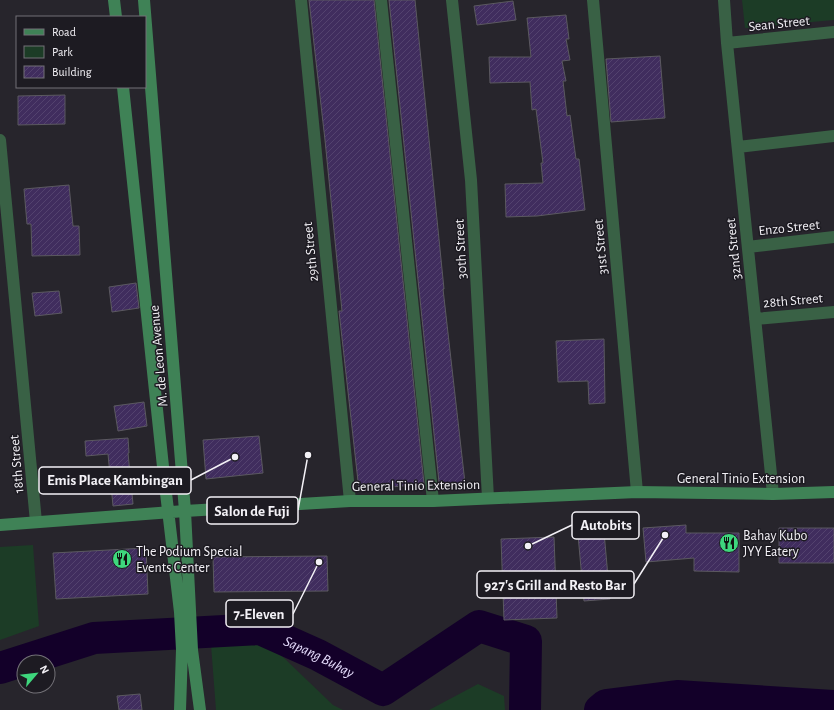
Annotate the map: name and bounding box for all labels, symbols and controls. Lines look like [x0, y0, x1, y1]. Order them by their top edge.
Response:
street label: Sean Street [748, 14, 811, 34]
legend [16, 16, 146, 88]
text: Road [52, 26, 76, 38]
text: Park [52, 46, 73, 58]
text: Building [52, 66, 92, 78]
street label: 32nd Street [724, 217, 744, 280]
street label: 30th Street [452, 218, 470, 279]
street label: 31st Street [592, 218, 610, 275]
street label: Enzo Street [758, 218, 821, 238]
street label: 29th Street [301, 221, 321, 282]
street label: 28th Street [763, 291, 824, 311]
street label: M. de Leon Avenue [148, 305, 170, 407]
street label: 18th Street [7, 434, 27, 494]
callout: Emis Place Kambingan [39, 467, 191, 494]
street label: General Tinio Extension [677, 472, 805, 486]
text: Emis Place Kambingan [47, 473, 183, 488]
street label: General Tinio Extension [352, 478, 480, 494]
callout: Salon de Fuji [207, 497, 298, 524]
text: Salon de Fuji [214, 504, 290, 519]
callout: Autobits [572, 512, 639, 539]
text: Autobits [580, 518, 632, 533]
place label: Bahay Kubo JYY Eatery [743, 529, 808, 559]
restaurant icon: Bahay Kubo JYY Eatery [718, 532, 740, 554]
place label: The Podium Special Events Center [136, 545, 242, 575]
restaurant icon: The Podium Special Events Center [111, 548, 133, 570]
callout: 927's Grill and Resto Bar [477, 571, 634, 598]
text: 927's Grill and Resto Bar [484, 578, 627, 593]
callout: 7-Eleven [226, 600, 293, 627]
text: 7-Eleven [234, 607, 285, 622]
water label: Sapang Buhay [281, 634, 357, 681]
north arrow [16, 654, 56, 694]
text: N [38, 664, 51, 676]

